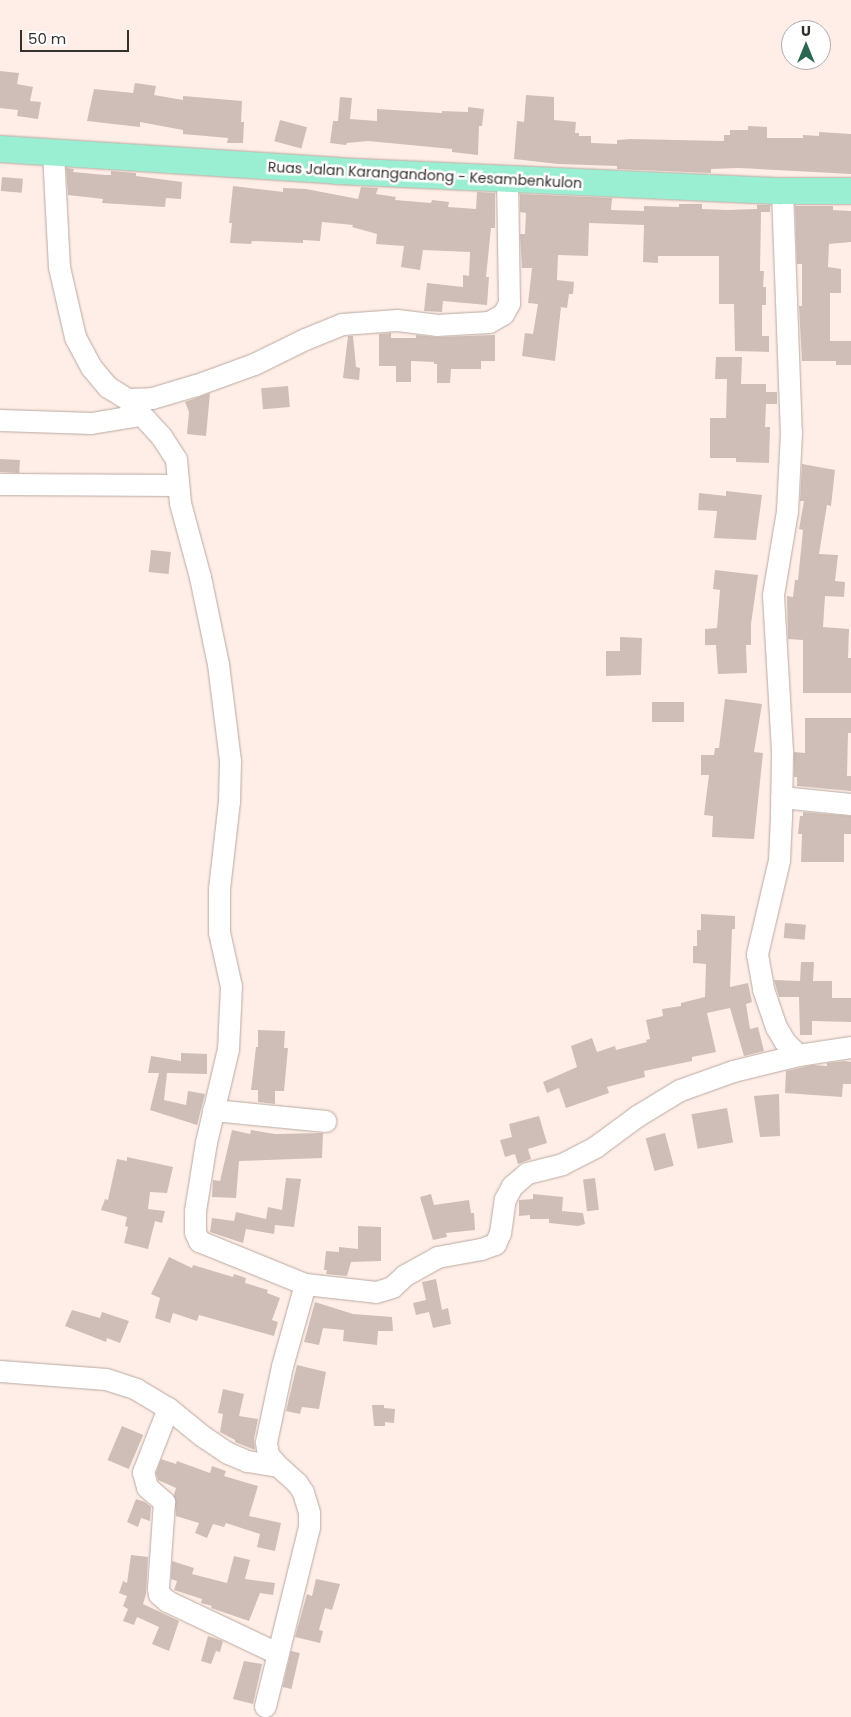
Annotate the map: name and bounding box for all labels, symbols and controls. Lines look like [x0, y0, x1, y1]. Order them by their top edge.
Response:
scale bar [22, 20, 131, 52]
north arrow [781, 20, 831, 70]
text: U [801, 21, 811, 41]
text: 50 m [28, 28, 66, 49]
street label: Ruas Jalan Karangandong - Kesambenkulon [267, 158, 583, 192]

